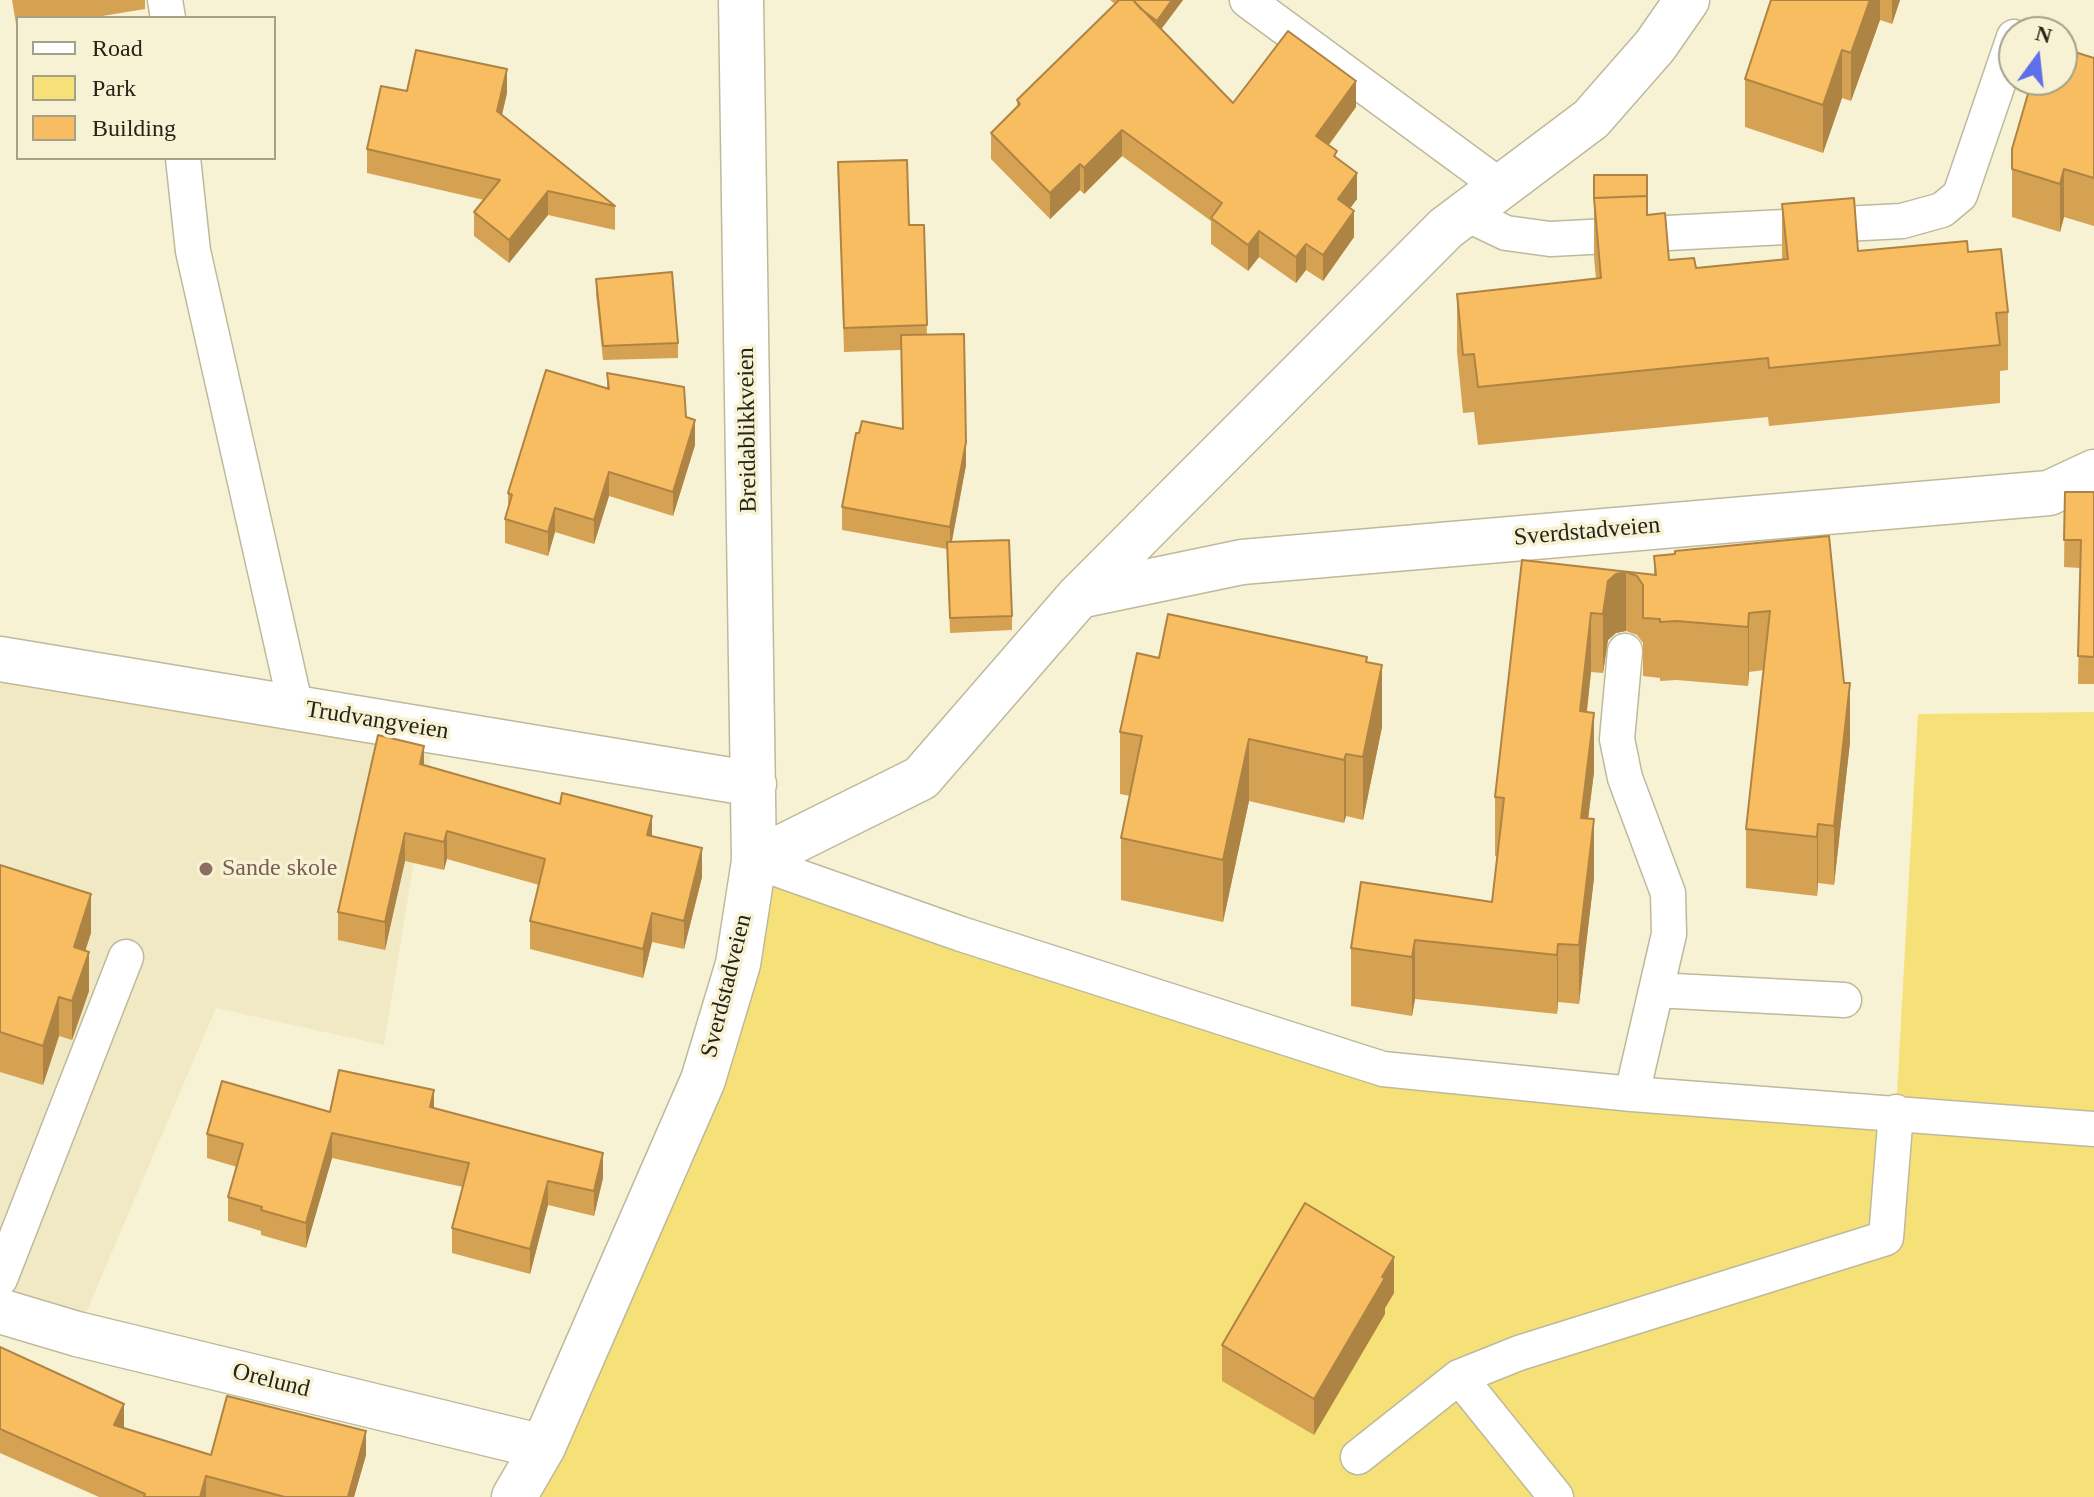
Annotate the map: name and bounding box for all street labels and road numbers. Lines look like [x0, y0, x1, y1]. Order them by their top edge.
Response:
street label: Breidablikkveien [732, 347, 764, 513]
street label: Sverdstadveien [1513, 511, 1661, 553]
street label: Trudvangveien [303, 695, 451, 747]
street label: Sverdstadveien [695, 911, 759, 1061]
street label: Orelund [229, 1358, 313, 1404]

